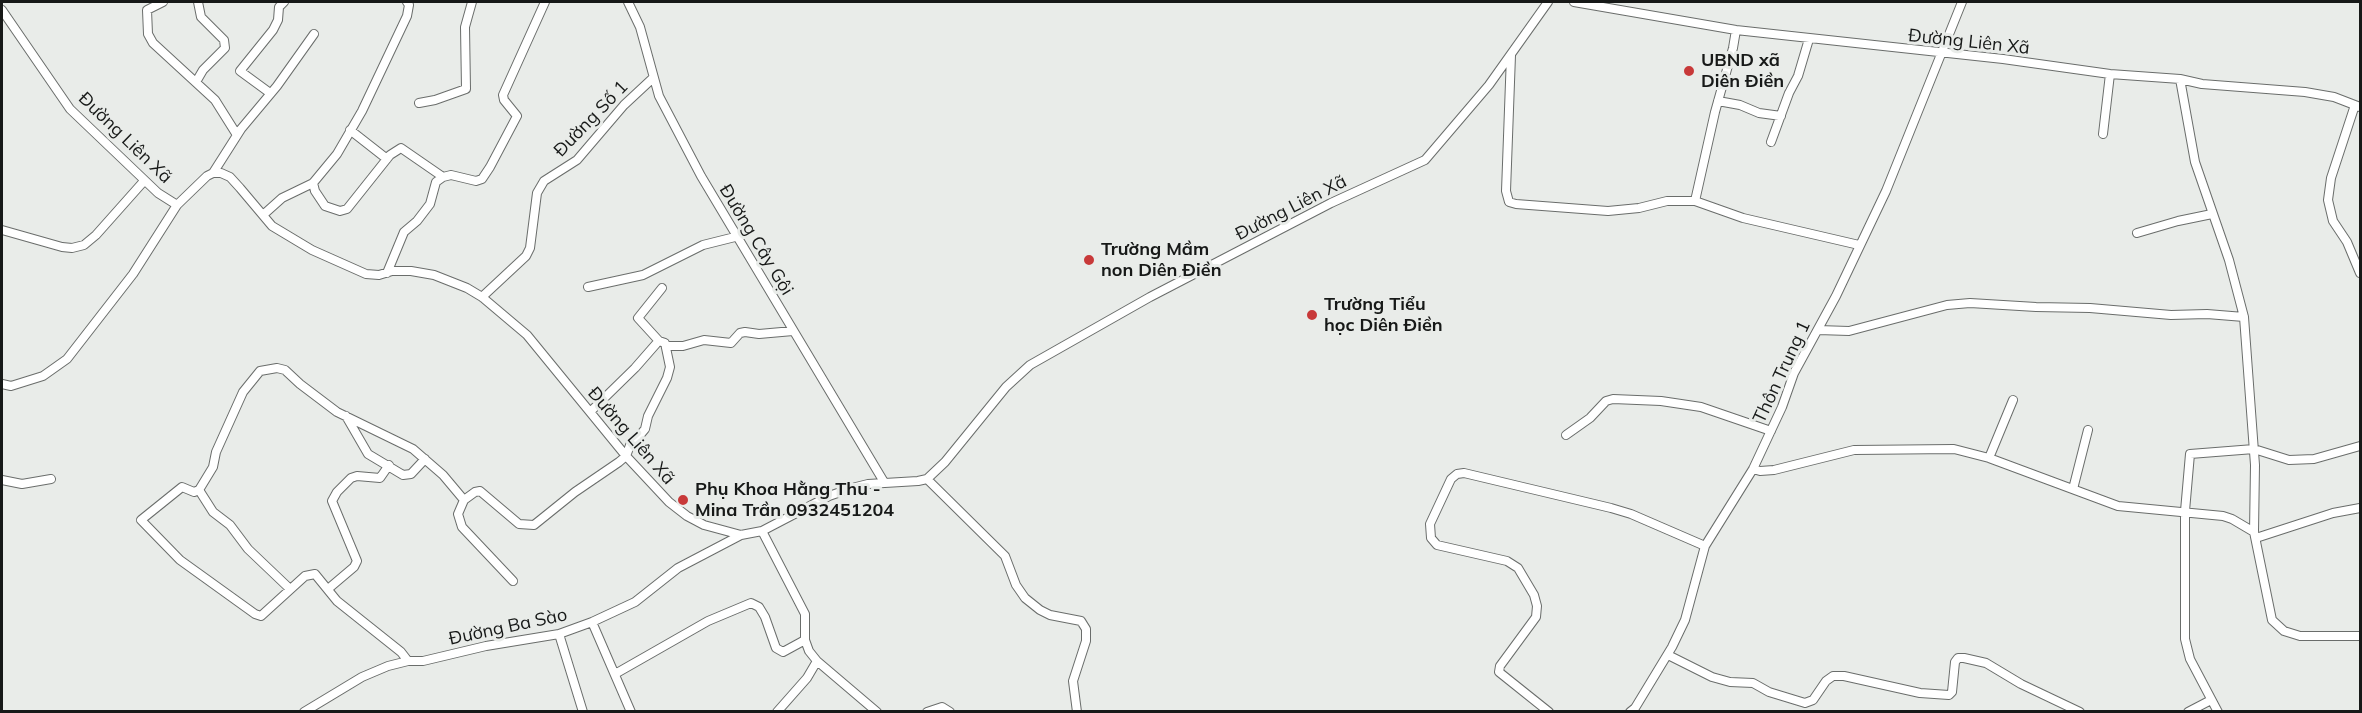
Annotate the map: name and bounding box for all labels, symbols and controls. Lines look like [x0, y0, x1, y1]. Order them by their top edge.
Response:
street label: Đường Liên Xã [1907, 25, 2031, 59]
place label: UBND xã Diên Điền [1701, 50, 1784, 92]
marker: UBND xã Diên Điền [1682, 64, 1696, 78]
street label: Đường Số 1 [549, 77, 633, 161]
street label: Đường Liên Xã [74, 88, 176, 188]
street label: Đường Liên Xã [1232, 171, 1350, 245]
street label: Đường Cây Gội [714, 181, 798, 299]
place label: Trường Mầm non Diên Điền [1101, 239, 1221, 282]
marker: Trường Mầm non Diên Điền [1082, 253, 1096, 267]
place label: Trường Tiểu học Diên Điền [1324, 294, 1443, 336]
marker: Trường Tiểu học Diên Điền [1305, 308, 1319, 322]
street label: Thôn Trung 1 [1749, 317, 1815, 427]
street label: Đường Liên Xã [583, 383, 679, 489]
place label: Phụ Khoa Hằng Thu - Mina Trần 0932451204 [695, 479, 894, 522]
marker: Phụ Khoa Hằng Thu - Mina Trần 0932451204 [676, 493, 690, 507]
street label: Đường Ba Sào [447, 604, 569, 650]

